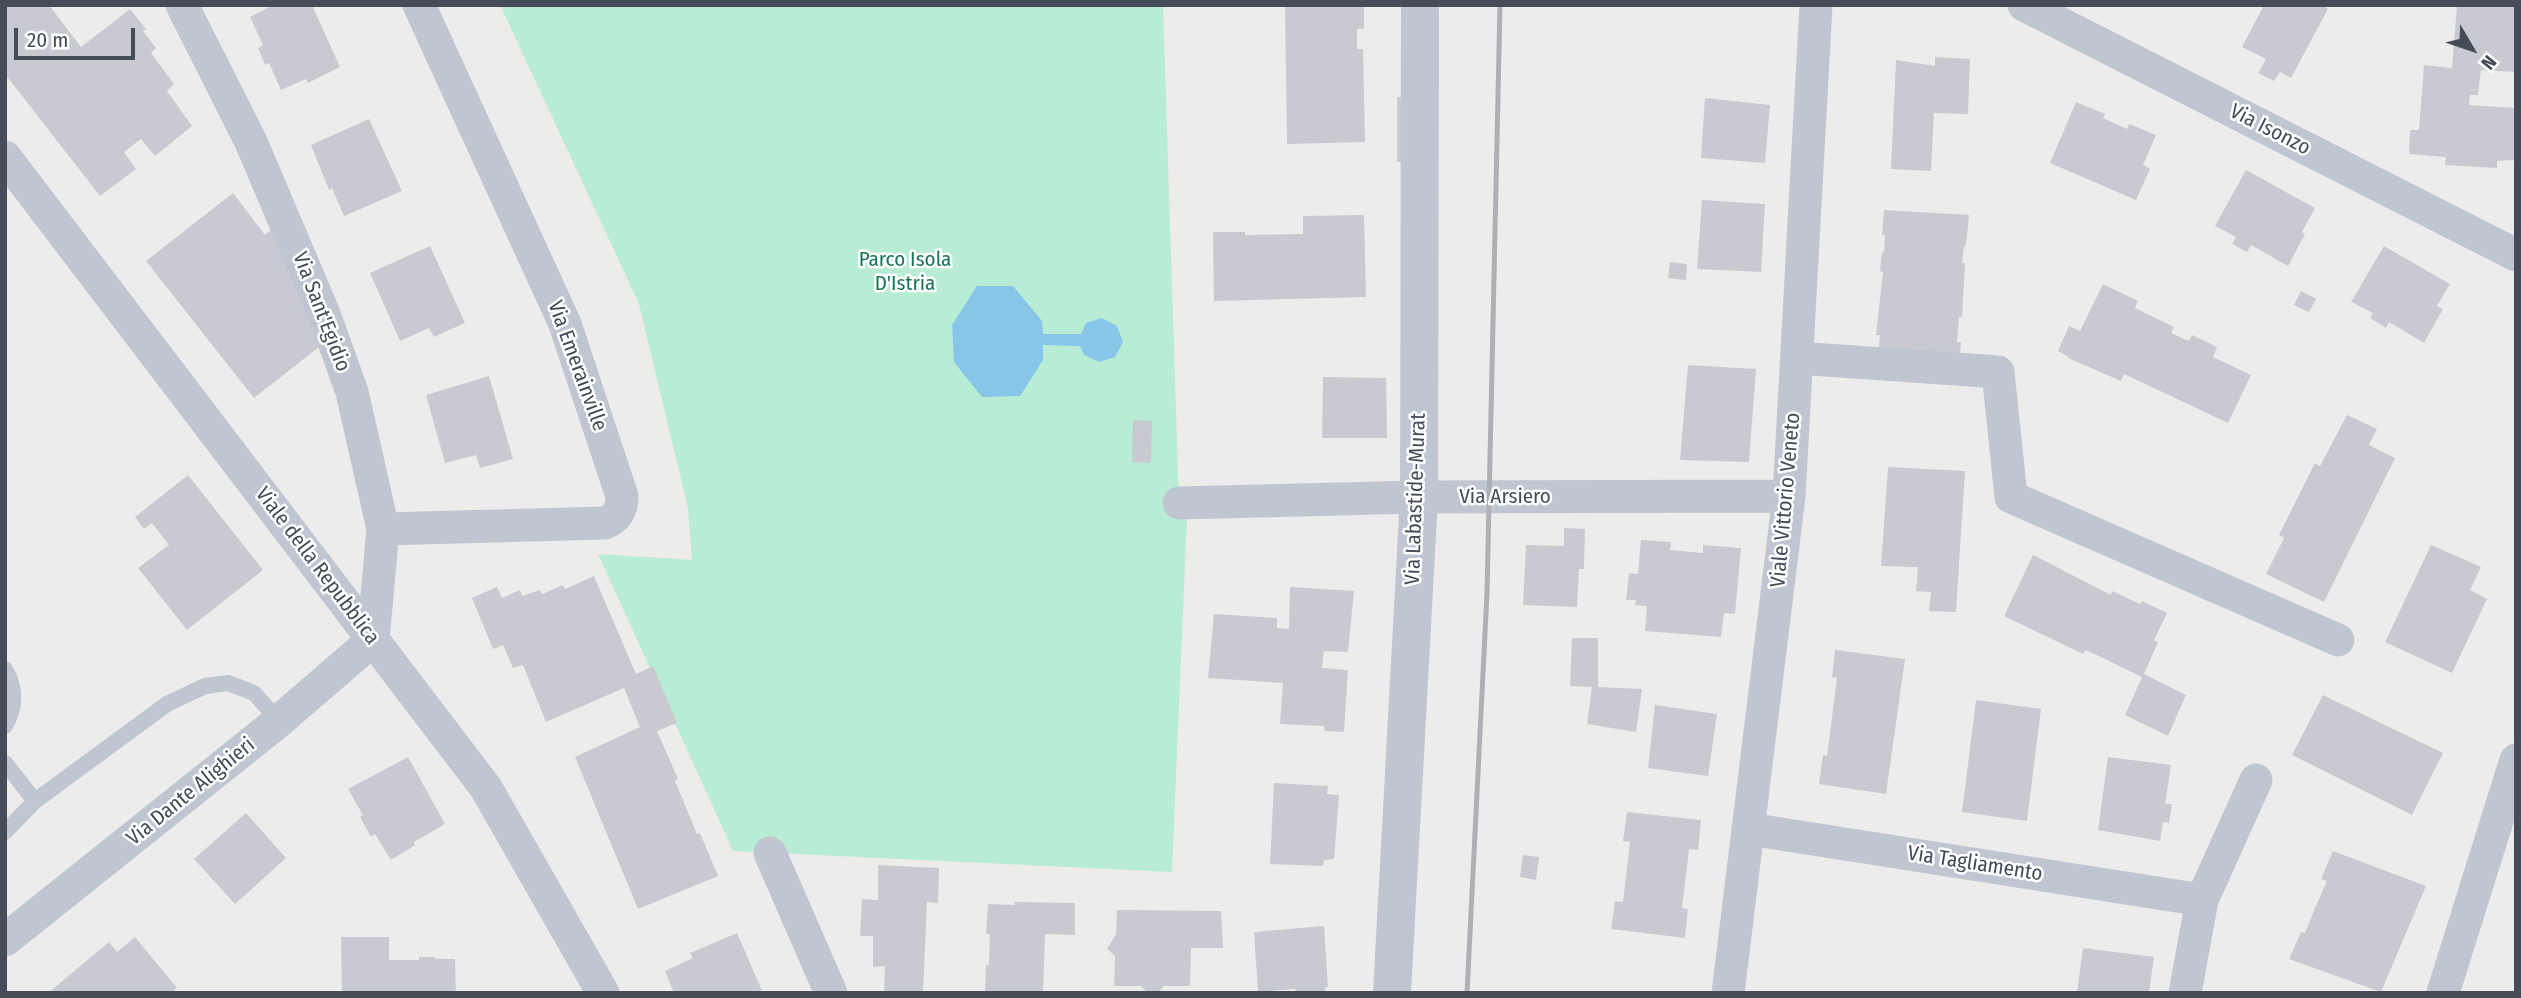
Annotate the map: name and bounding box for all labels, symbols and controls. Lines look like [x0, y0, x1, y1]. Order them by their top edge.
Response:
scale bar [18, 14, 138, 58]
north arrow [2437, 14, 2507, 84]
text: 20 m [27, 27, 68, 53]
text: N [2476, 51, 2501, 74]
street label: Via Isonzo [2226, 99, 2314, 161]
park label: Parco Isola D'Istria [859, 247, 951, 297]
street label: Via Sant'Egidio [287, 249, 355, 375]
street label: Via Emerainville [542, 298, 612, 434]
street label: Viale Vittorio Veneto [1766, 412, 1806, 588]
street label: Via Labastide-Murat [1400, 413, 1432, 585]
street label: Viale della Repubblica [250, 482, 384, 650]
street label: Via Arsiero [1459, 484, 1551, 510]
street label: Via Dante Alighieri [122, 733, 260, 851]
street label: Via Tagliamento [1906, 841, 2044, 887]

